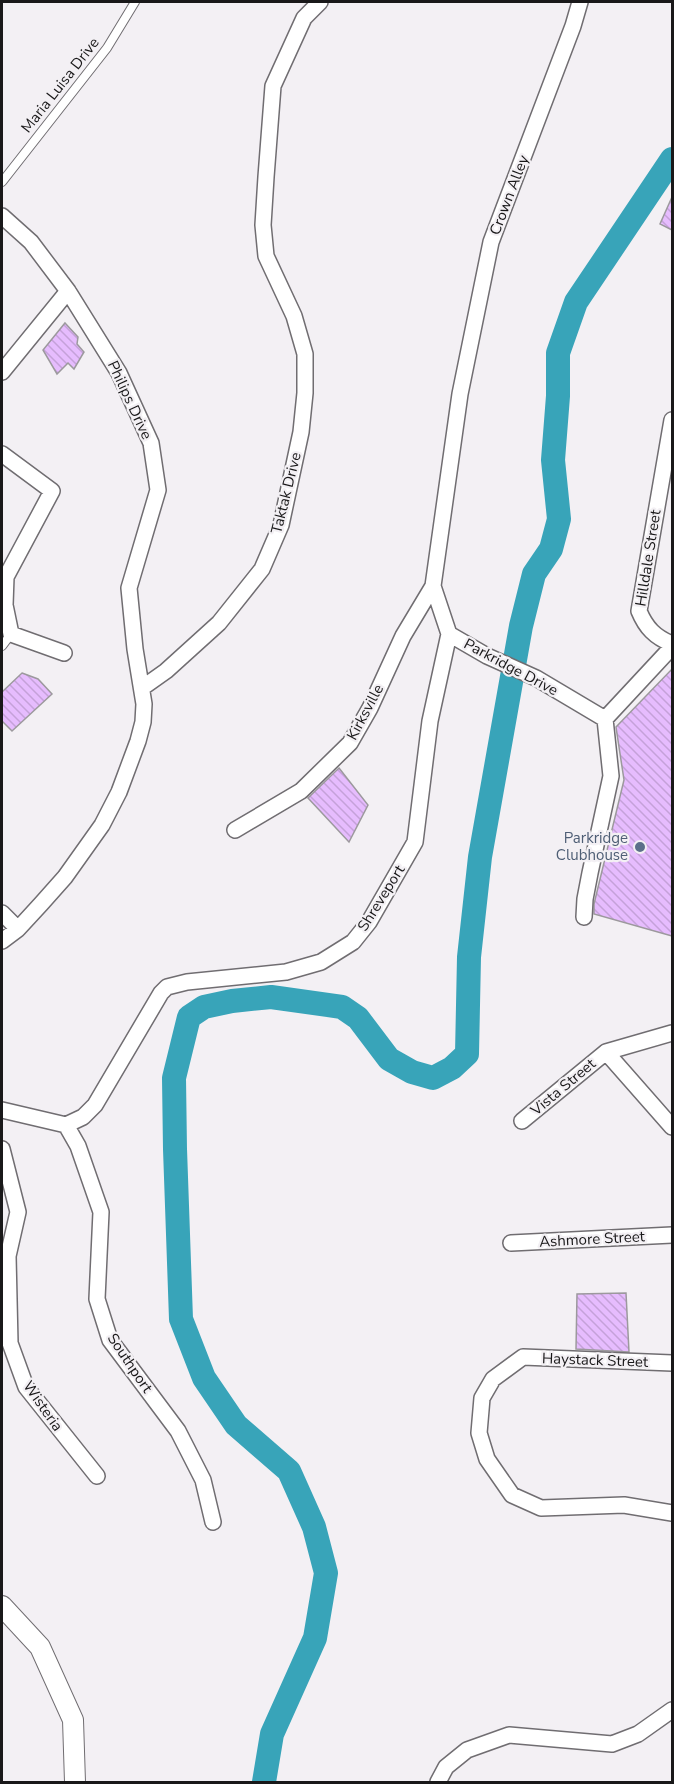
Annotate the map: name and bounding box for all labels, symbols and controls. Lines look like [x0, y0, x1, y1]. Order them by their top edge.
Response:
street label: Maria Luisa Drive [16, 33, 104, 137]
street label: Crown Alley [485, 152, 533, 238]
street label: Philips Drive [103, 357, 157, 443]
street label: Taktak Drive [266, 450, 306, 536]
street label: Hilldale Street [630, 508, 666, 608]
street label: Parkridge Drive [461, 634, 562, 700]
street label: Kirksville [342, 681, 388, 743]
place label: Parkridge Clubhouse [556, 828, 628, 865]
marker: Parkridge Clubhouse [633, 840, 647, 854]
street label: Shreveport [353, 860, 410, 935]
street label: Vista Street [526, 1053, 600, 1121]
street label: Ashmore Street [539, 1226, 646, 1252]
street label: Southport [103, 1329, 158, 1397]
street label: Haystack Street [541, 1348, 649, 1372]
street label: Wisteria [18, 1377, 68, 1435]

